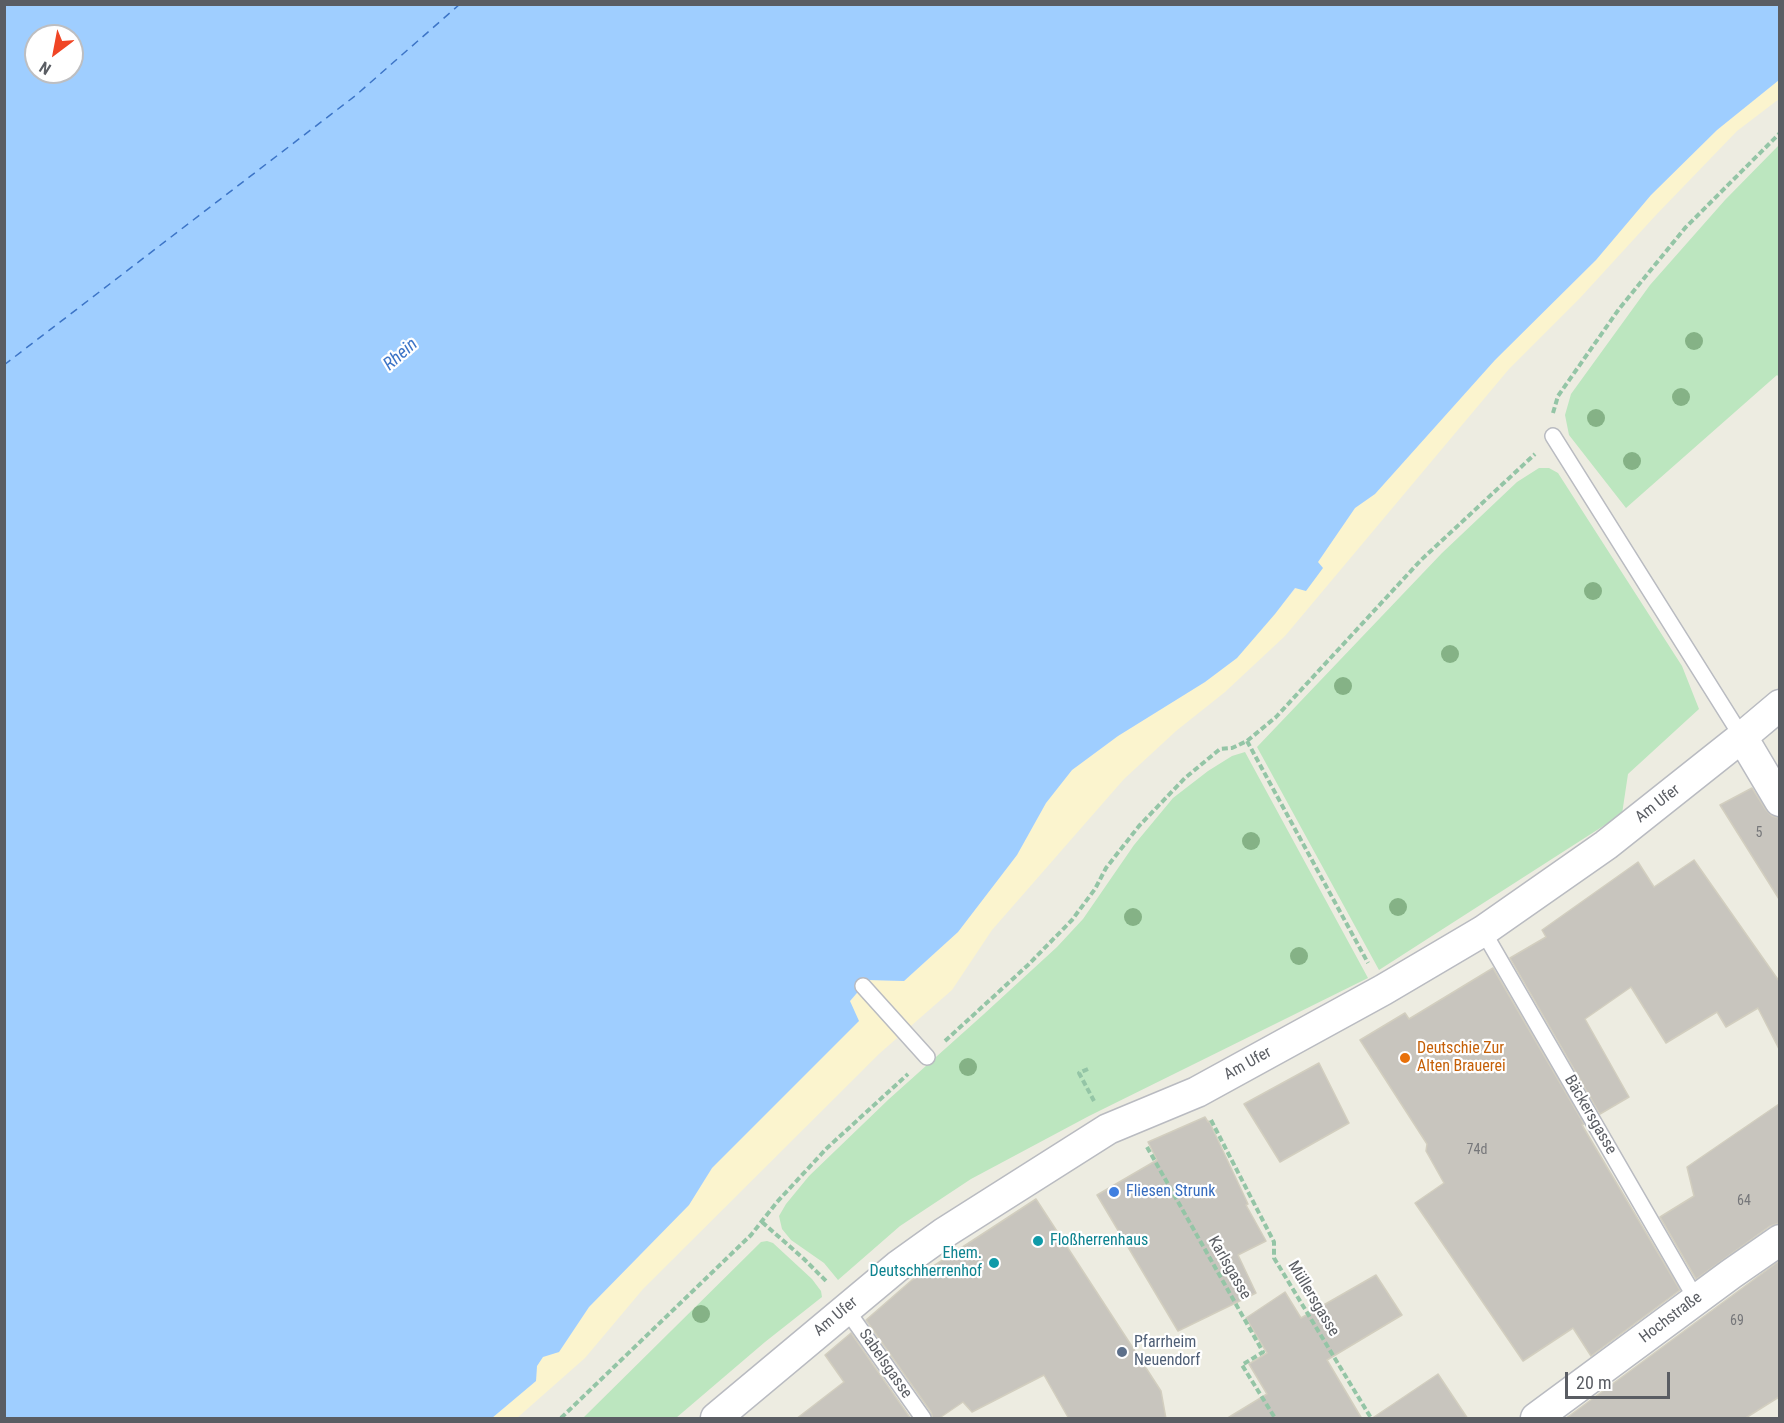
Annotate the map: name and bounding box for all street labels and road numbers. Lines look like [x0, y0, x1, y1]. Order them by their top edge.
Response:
street label: Am Ufer [1632, 781, 1684, 827]
street label: Am Ufer [1221, 1043, 1275, 1085]
street label: Bäckersgasse [1560, 1072, 1620, 1158]
street label: Karlsgasse [1203, 1233, 1255, 1303]
street label: Müllersgasse [1283, 1258, 1343, 1340]
street label: Hochstraße [1636, 1288, 1706, 1348]
street label: Am Ufer [810, 1293, 862, 1341]
street label: Sabelsgasse [854, 1326, 916, 1402]

